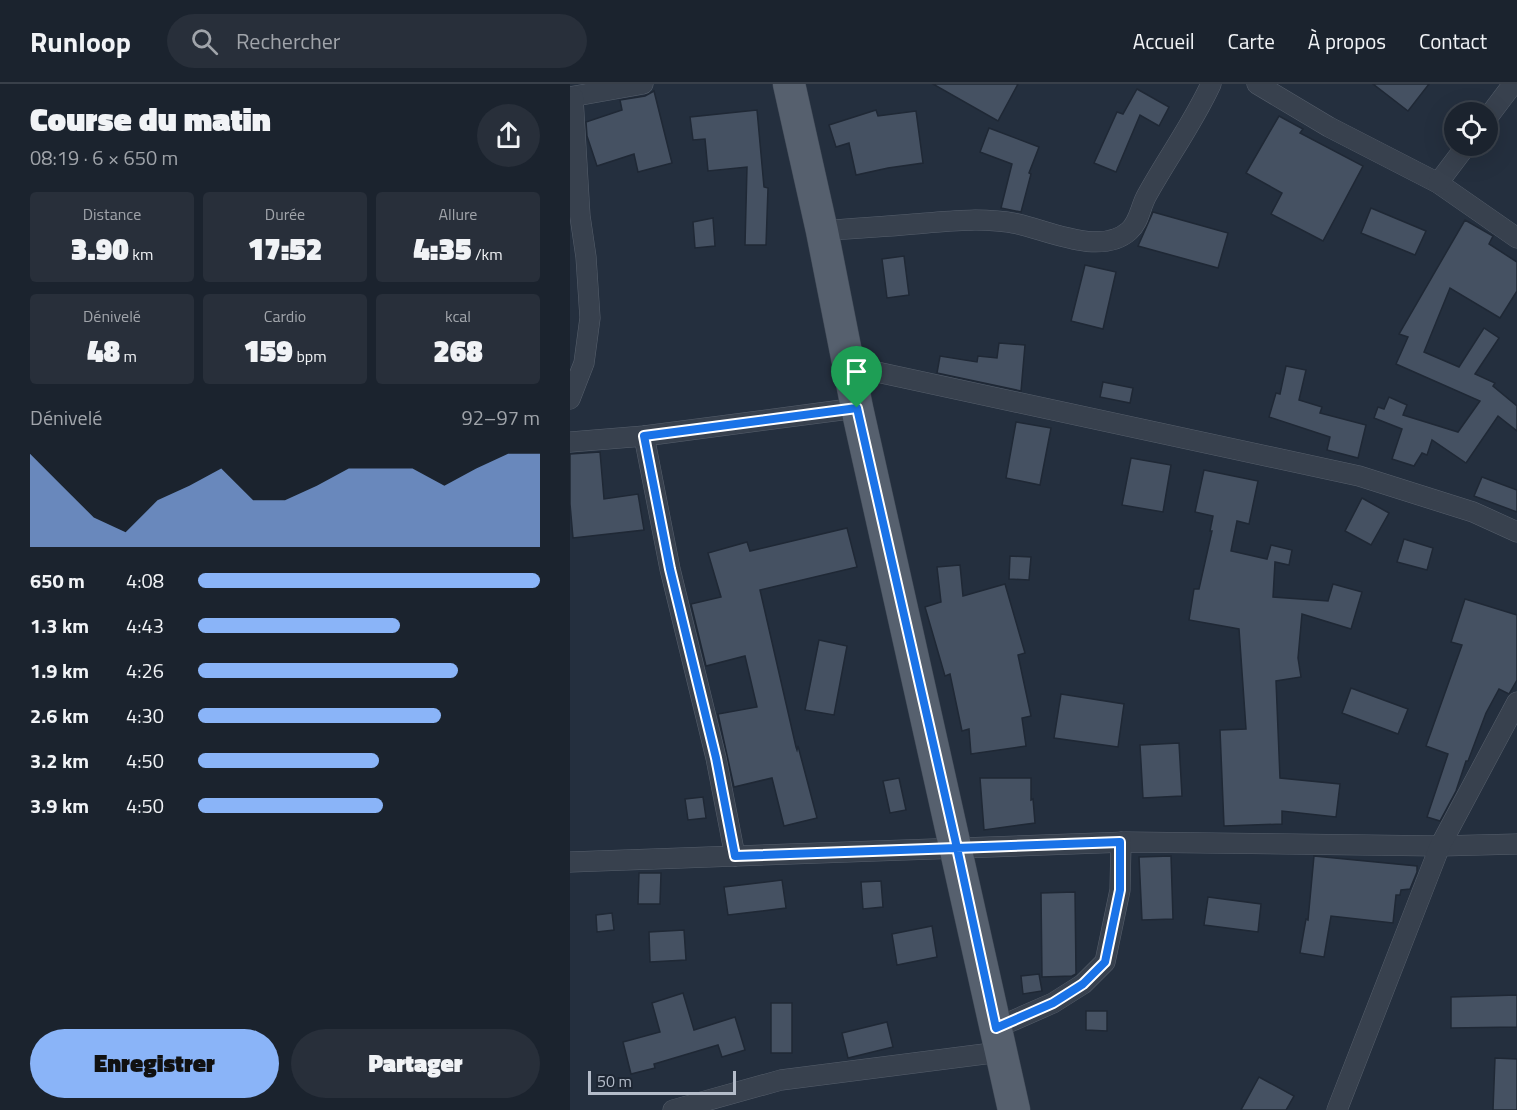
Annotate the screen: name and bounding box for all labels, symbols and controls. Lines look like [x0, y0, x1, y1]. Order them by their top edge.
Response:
search box [167, 14, 587, 68]
text: Runloop [30, 20, 131, 63]
text: Rechercher [236, 24, 340, 58]
icon: search [188, 25, 221, 58]
text: Accueil [1133, 25, 1195, 57]
text: Carte [1228, 25, 1275, 57]
text: À propos [1308, 25, 1386, 57]
text: Contact [1419, 25, 1487, 57]
text: Course du matin [30, 94, 271, 144]
map controls [1444, 102, 1498, 156]
button: locate [1444, 102, 1498, 156]
button: share [477, 104, 540, 167]
text: 08:19 · 6 × 650 m [30, 142, 178, 173]
text: Distance [83, 202, 141, 226]
text: Durée [265, 202, 305, 226]
text: Allure [439, 202, 477, 226]
text: 3.90 [71, 226, 129, 272]
text: 17:52 [248, 226, 322, 272]
text: 4:35 [413, 226, 471, 272]
text: km [129, 242, 153, 266]
text: /km [471, 242, 503, 266]
text: Dénivelé [83, 304, 141, 328]
text: Cardio [264, 304, 306, 328]
text: kcal [445, 304, 471, 328]
text: 48 [87, 328, 120, 374]
text: 159 [243, 328, 293, 374]
text: 268 [433, 328, 483, 374]
text: m [120, 344, 137, 368]
text: bpm [293, 344, 327, 368]
pin [831, 346, 882, 408]
icon: arrive [840, 355, 873, 388]
text: Dénivelé [30, 402, 102, 433]
text: 92–97 m [461, 402, 540, 433]
text: 650 m [30, 565, 85, 596]
text: 4:08 [126, 565, 164, 596]
text: 1.3 km [30, 610, 89, 641]
text: 4:43 [126, 610, 164, 641]
text: 1.9 km [30, 655, 89, 686]
text: 4:26 [126, 655, 164, 686]
text: 2.6 km [30, 700, 89, 731]
text: 4:30 [126, 700, 164, 731]
text: 3.2 km [30, 745, 89, 776]
text: 4:50 [126, 745, 164, 776]
text: 3.9 km [30, 790, 89, 821]
text: 4:50 [126, 790, 164, 821]
button: Enregistrer [30, 1029, 279, 1098]
button: Partager [291, 1029, 540, 1098]
scale bar [588, 1068, 736, 1096]
text: 50 m [597, 1069, 632, 1093]

